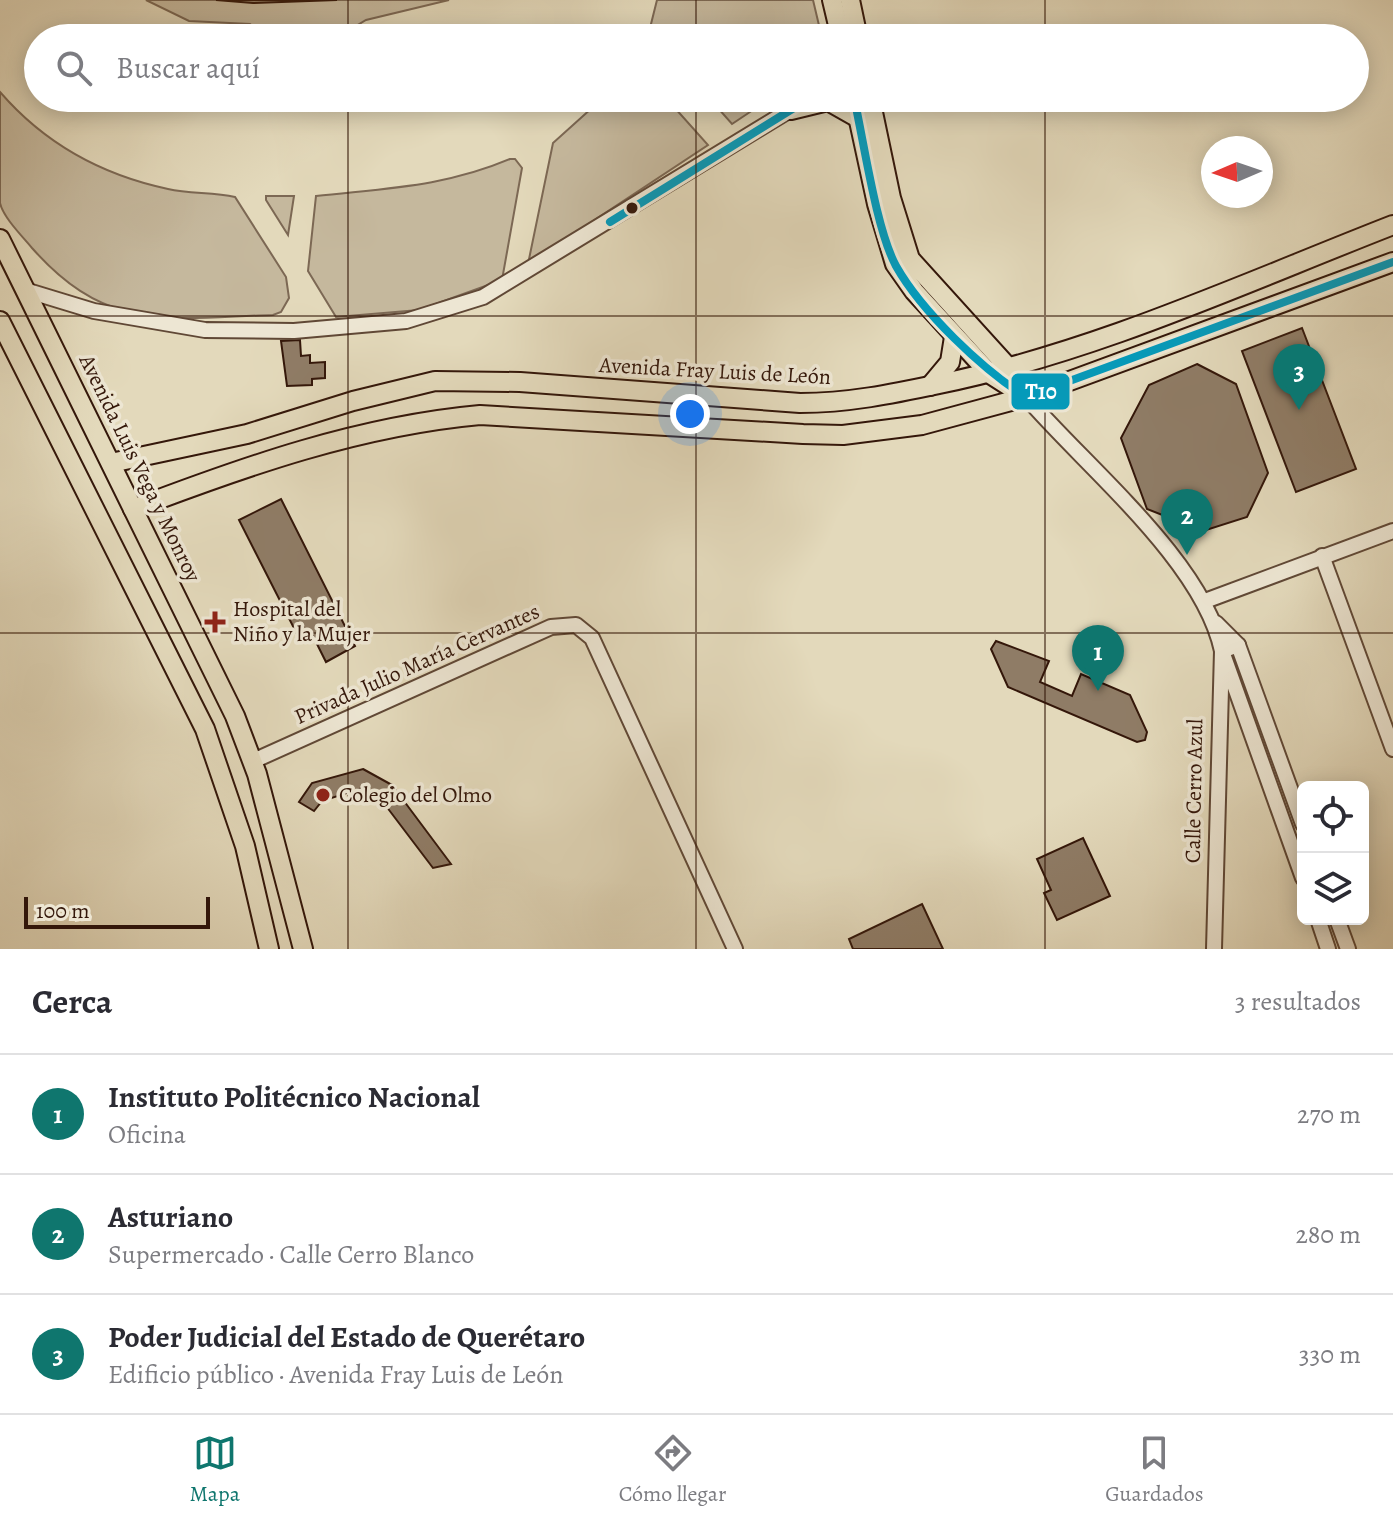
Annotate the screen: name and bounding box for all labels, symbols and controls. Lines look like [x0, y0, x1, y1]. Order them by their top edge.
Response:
search box [24, 24, 1369, 112]
icon: search [52, 46, 96, 90]
text: Buscar aquí [116, 48, 260, 88]
north arrow [1201, 136, 1273, 208]
unlabelled marker [624, 200, 640, 216]
pin: 3 [1273, 344, 1325, 410]
street label: Avenida Luis Vega y Monroy [71, 348, 208, 587]
street label: Avenida Fray Luis de León [597, 350, 832, 392]
line badge: T10 [1010, 372, 1071, 411]
text: T10 [1025, 377, 1057, 407]
your location [670, 394, 710, 434]
pin: 2 [1161, 489, 1213, 555]
place label: Hospital del Niño y la Mujer [233, 594, 371, 649]
street label: Privada Julio María Cervantes [290, 596, 544, 732]
marker: Hospital del Niño y la Mujer [204, 611, 226, 633]
pin: 1 [1072, 625, 1124, 691]
street label: Calle Cerro Azul [1178, 719, 1210, 863]
place label: Colegio del Olmo [339, 780, 492, 810]
map controls [1297, 781, 1369, 925]
button: locate [1297, 781, 1369, 853]
marker: Colegio del Olmo [314, 786, 332, 804]
button: layers [1297, 853, 1369, 925]
scale bar [24, 893, 210, 929]
text: 100 m [36, 896, 90, 926]
text: Cerca [32, 978, 113, 1025]
text: 3 resultados [1235, 984, 1361, 1019]
text: Instituto Politécnico Nacional [108, 1077, 480, 1117]
text: 1 [53, 1097, 63, 1132]
text: 270 m [1297, 1097, 1361, 1132]
text: Oficina [108, 1117, 186, 1152]
text: Asturiano [108, 1197, 233, 1237]
text: 2 [52, 1217, 64, 1252]
text: 280 m [1295, 1217, 1361, 1252]
text: Supermercado · Calle Cerro Blanco [108, 1237, 474, 1272]
text: Poder Judicial del Estado de Querétaro [108, 1317, 585, 1357]
text: 3 [52, 1337, 64, 1372]
text: 330 m [1299, 1337, 1361, 1372]
text: Edificio público · Avenida Fray Luis de León [108, 1357, 564, 1392]
tab: Mapa [189, 1431, 240, 1509]
tab: Cómo llegar [619, 1431, 726, 1509]
tab: Guardados [1105, 1431, 1204, 1509]

